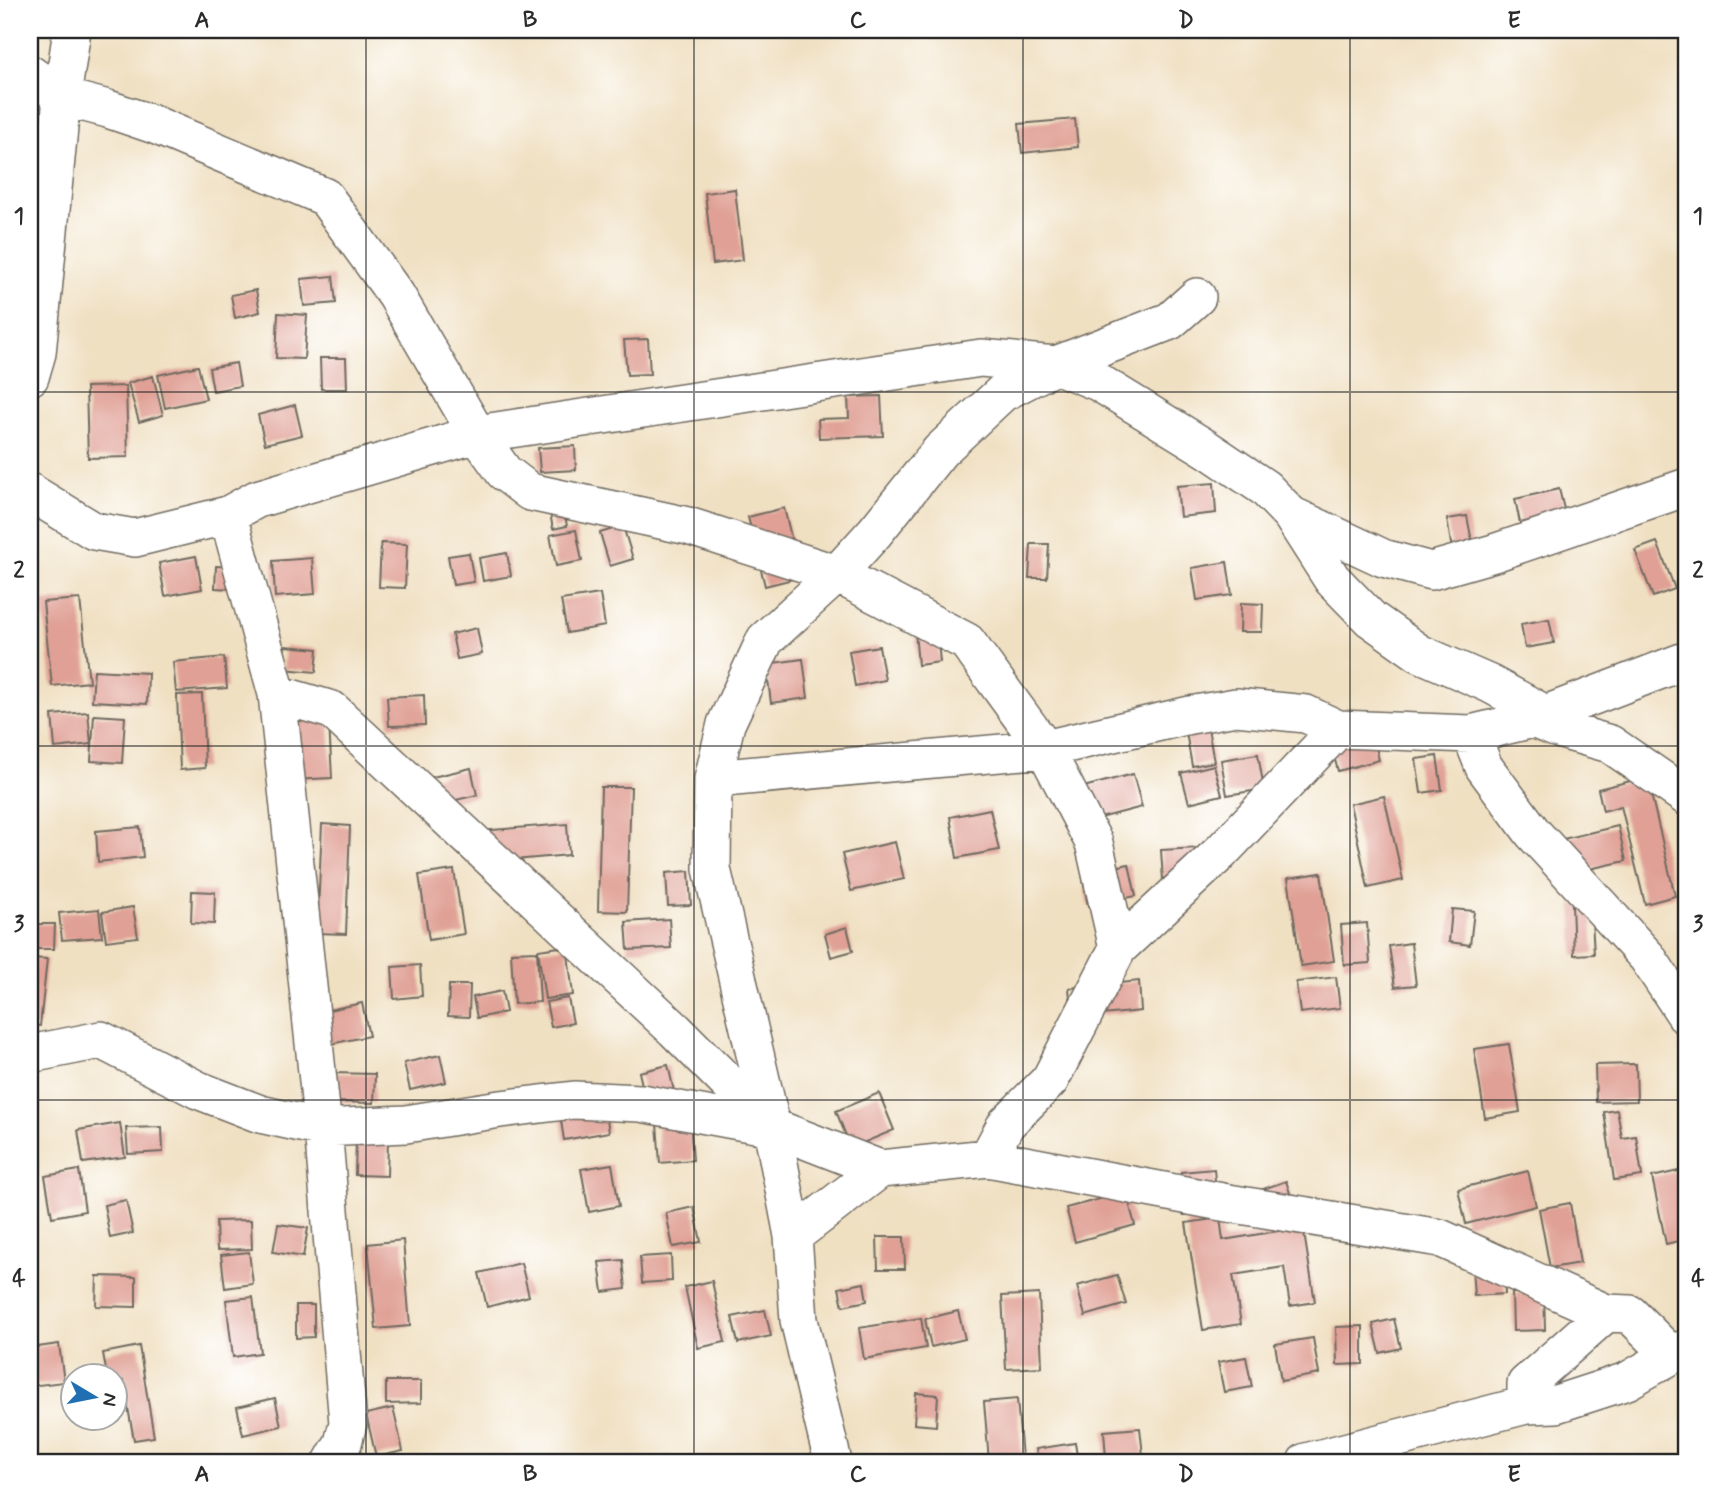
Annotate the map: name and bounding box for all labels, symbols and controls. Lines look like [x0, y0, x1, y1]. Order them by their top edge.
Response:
text: A [194, 6, 210, 36]
text: B [523, 6, 538, 36]
text: C [850, 6, 867, 36]
text: D [1178, 6, 1194, 36]
text: E [1507, 6, 1521, 36]
text: 1 [14, 202, 24, 232]
text: 1 [1693, 202, 1703, 232]
text: 2 [13, 556, 25, 586]
text: 2 [1692, 556, 1704, 586]
text: 3 [14, 910, 25, 940]
text: 3 [1693, 910, 1704, 940]
text: 4 [12, 1264, 26, 1294]
text: 4 [1691, 1264, 1705, 1294]
north arrow [60, 1362, 130, 1432]
text: N [96, 1391, 123, 1408]
text: A [194, 1460, 210, 1490]
text: B [523, 1460, 538, 1490]
text: C [850, 1460, 867, 1490]
text: D [1178, 1460, 1194, 1490]
text: E [1507, 1460, 1521, 1490]

